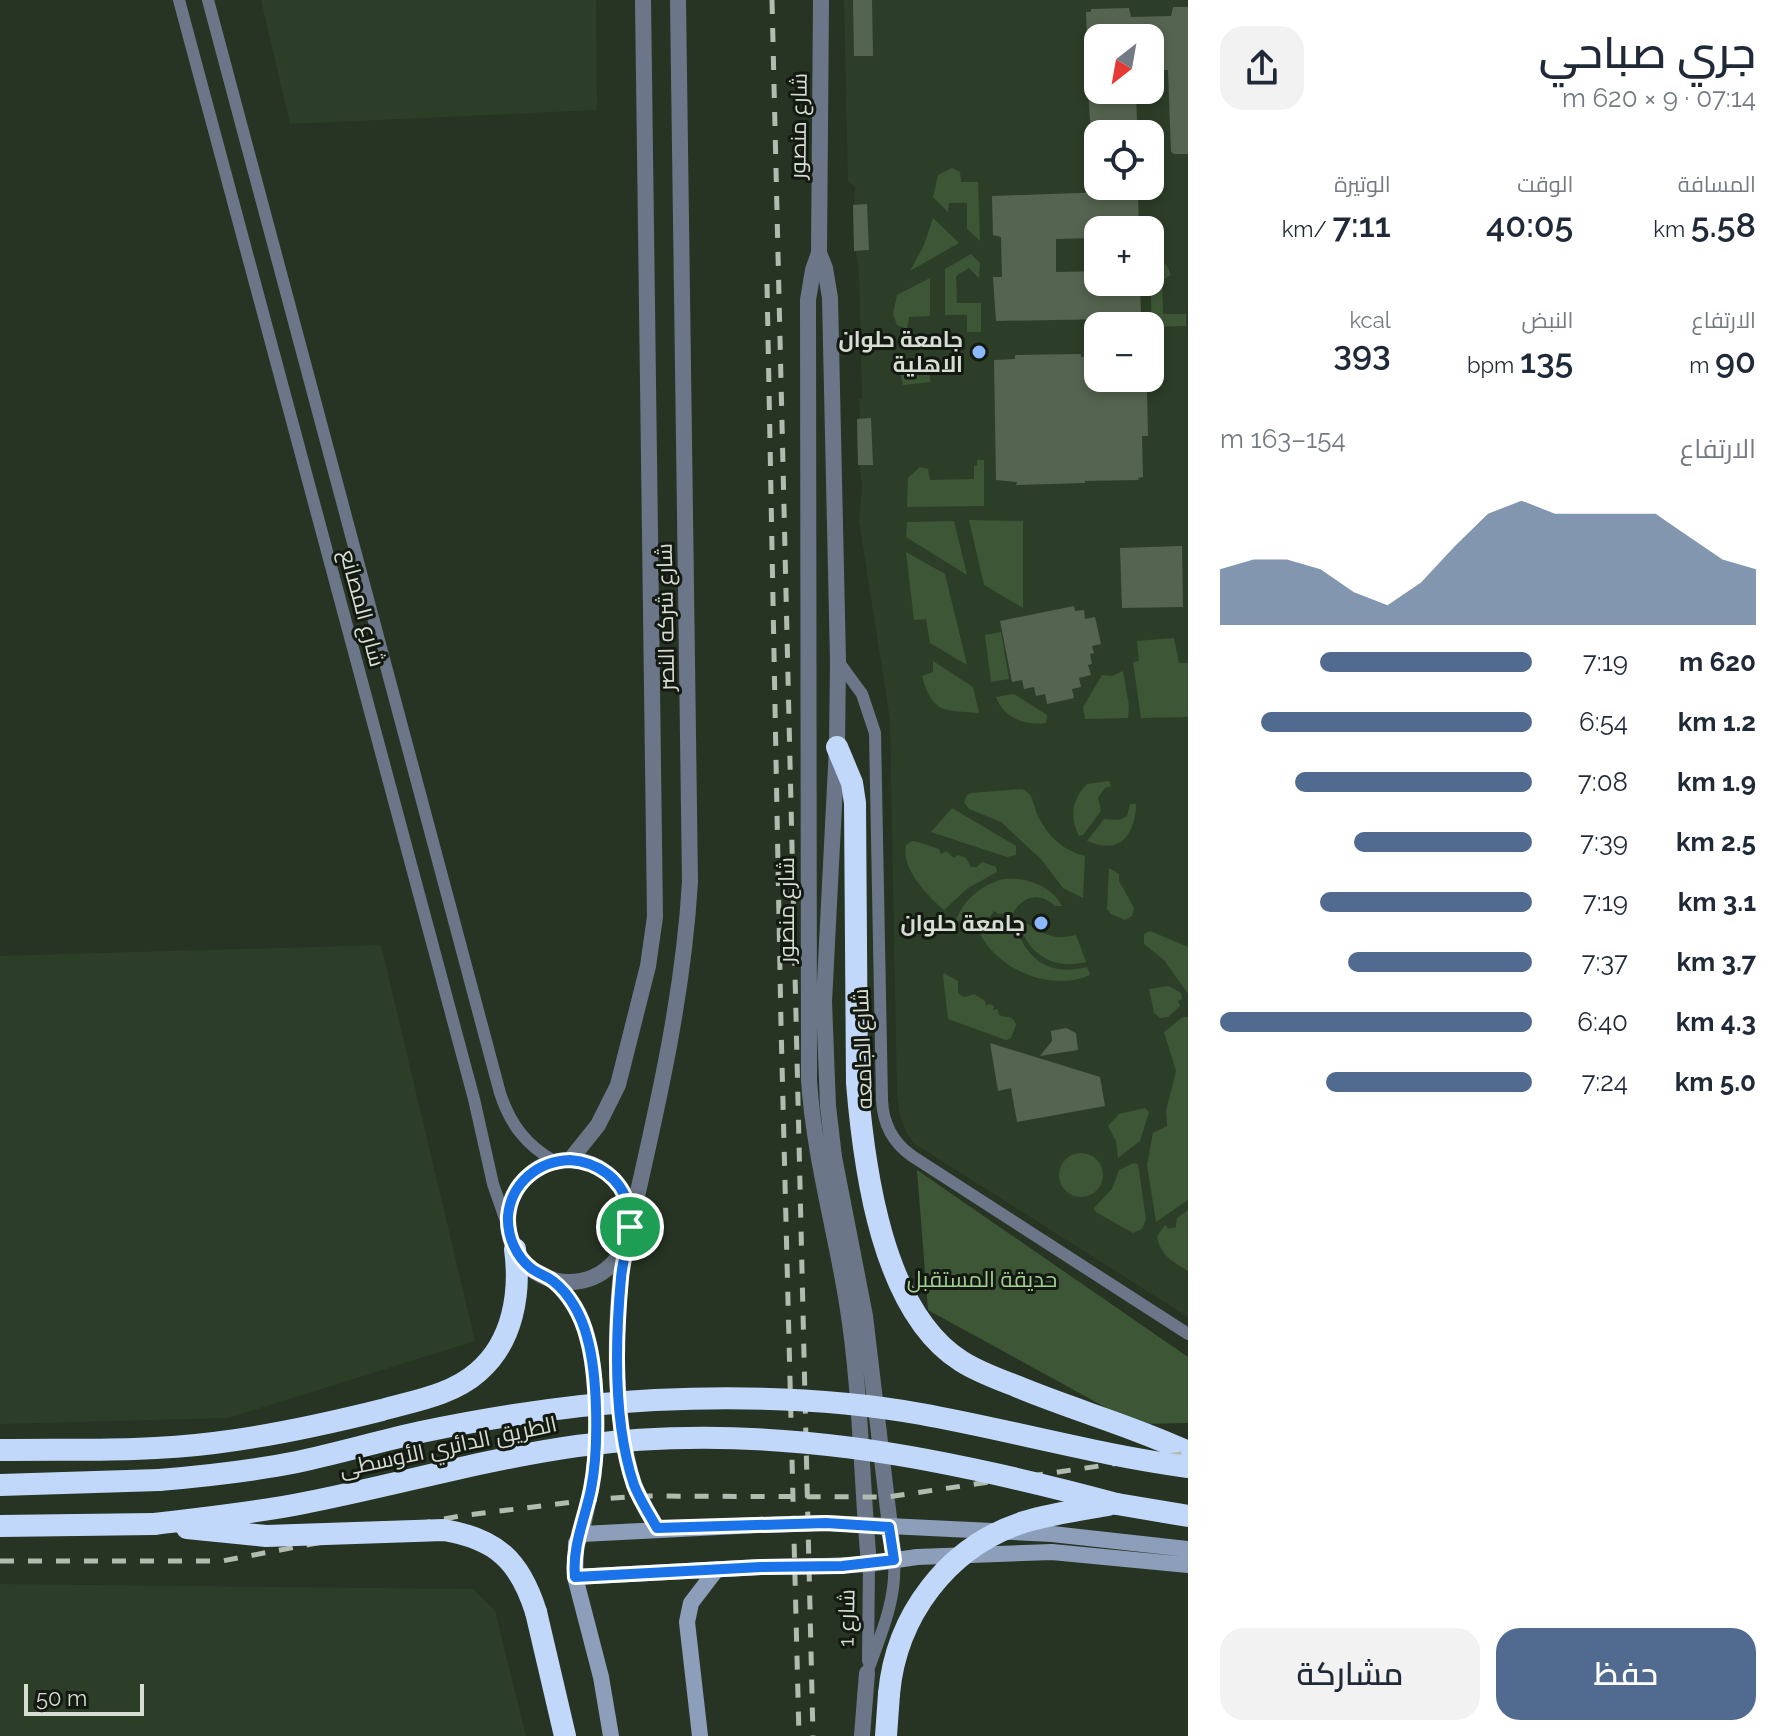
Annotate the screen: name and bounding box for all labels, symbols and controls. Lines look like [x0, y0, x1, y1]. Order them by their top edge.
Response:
north arrow [1084, 24, 1164, 104]
map controls [1084, 24, 1164, 392]
button: share [1220, 26, 1304, 110]
text: جري صباحي [1539, 27, 1756, 78]
street label: شارع منصور [784, 73, 814, 181]
text: 07:14 · 9 × 620 m [1562, 83, 1756, 113]
button: locate [1084, 120, 1164, 200]
text: الوتيرة [1334, 171, 1391, 197]
text: الوقت [1517, 171, 1573, 197]
text: المسافة [1678, 171, 1756, 197]
text: 7:11 [1332, 205, 1391, 245]
text: 40:05 [1486, 205, 1573, 245]
text: 5.58 [1691, 205, 1756, 245]
button: + [1084, 216, 1164, 296]
text: /km [1282, 216, 1332, 242]
text: km [1653, 216, 1691, 242]
text: kcal [1350, 307, 1391, 333]
text: النبض [1522, 307, 1573, 333]
text: الارتفاع [1692, 307, 1756, 333]
button: − [1084, 312, 1164, 392]
place label: جامعة حلوان الاهلية [838, 326, 963, 377]
text: 393 [1333, 333, 1391, 373]
text: 135 [1520, 341, 1573, 381]
text: 90 [1715, 341, 1756, 381]
marker: جامعة حلوان الاهلية [970, 343, 988, 361]
text: bpm [1467, 352, 1520, 378]
text: m [1689, 352, 1715, 378]
text: 154–163 m [1220, 424, 1346, 454]
text: الارتفاع [1680, 434, 1756, 464]
street label: شارع شركه النصر [651, 543, 681, 693]
street label: شارع المصانع [333, 547, 391, 670]
text: 7:19 [1583, 647, 1628, 677]
text: 620 m [1679, 647, 1756, 677]
text: 6:54 [1579, 707, 1628, 737]
text: 1.2 km [1678, 707, 1756, 737]
text: 7:08 [1578, 767, 1628, 797]
text: 1.9 km [1677, 767, 1756, 797]
text: 7:39 [1580, 827, 1628, 857]
text: 2.5 km [1676, 827, 1756, 857]
street label: شارع منصور [773, 857, 801, 965]
text: 7:19 [1583, 887, 1628, 917]
text: 3.1 km [1678, 887, 1756, 917]
place label: جامعة حلوان [900, 910, 1025, 937]
marker: جامعة حلوان [1032, 914, 1050, 932]
text: 7:37 [1582, 947, 1628, 977]
text: 3.7 km [1677, 947, 1756, 977]
street label: شارع الجامعه [847, 988, 879, 1110]
text: 6:40 [1577, 1007, 1628, 1037]
text: 4.3 km [1676, 1007, 1756, 1037]
text: 7:24 [1581, 1067, 1628, 1097]
text: 5.0 km [1675, 1067, 1756, 1097]
pin [596, 1193, 664, 1261]
icon: arrive [608, 1205, 652, 1249]
park label: حديقة المستقبل [907, 1266, 1057, 1293]
street label: الطريق الدائري الأوسطى [337, 1410, 560, 1486]
street label: شارع 1 [832, 1589, 862, 1647]
button: مشاركة [1220, 1628, 1480, 1720]
button: حفظ [1496, 1628, 1756, 1720]
scale bar [24, 1680, 144, 1716]
text: 50 m [36, 1685, 87, 1711]

